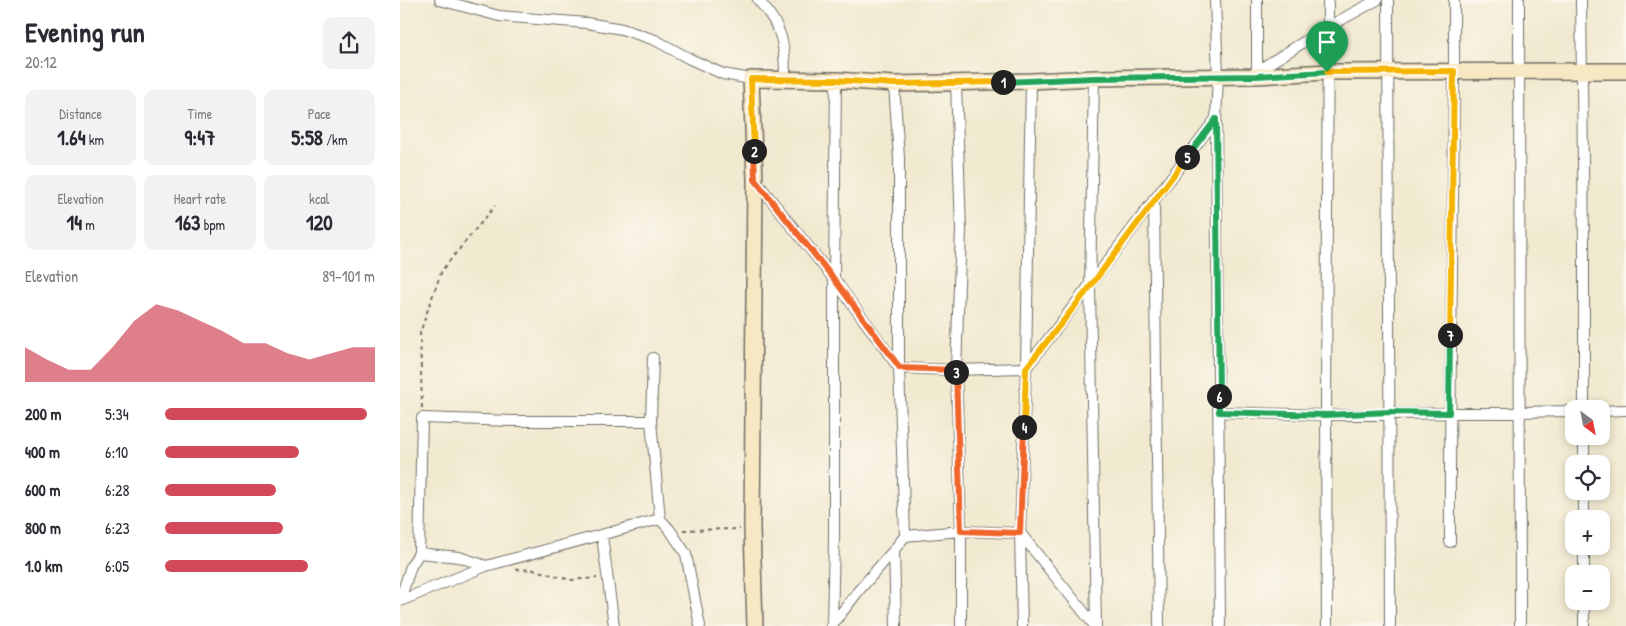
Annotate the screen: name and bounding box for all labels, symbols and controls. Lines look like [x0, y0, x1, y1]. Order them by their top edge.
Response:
text: Evening run [25, 13, 145, 51]
button: share [323, 17, 375, 69]
pin [1306, 21, 1348, 72]
icon: arrive [1313, 28, 1341, 56]
text: 20:12 [25, 51, 57, 73]
pin: 1 [990, 70, 1016, 94]
text: 1 [1001, 73, 1006, 92]
text: Distance [59, 104, 102, 123]
text: Time [188, 104, 212, 123]
text: Pace [308, 104, 331, 123]
text: 1.64 [57, 123, 86, 152]
text: 9:47 [185, 123, 215, 152]
text: 5:58 [291, 123, 323, 152]
text: km [86, 130, 104, 149]
text: /km [323, 130, 347, 149]
pin: 2 [742, 138, 766, 164]
text: 2 [751, 142, 758, 161]
pin: 5 [1174, 144, 1200, 170]
text: 5 [1185, 148, 1190, 167]
text: Elevation [57, 189, 104, 208]
text: Heart rate [174, 189, 226, 208]
text: kcal [309, 189, 330, 208]
text: 14 [67, 208, 82, 237]
text: 163 [175, 208, 200, 237]
text: 120 [306, 208, 333, 237]
text: m [82, 215, 95, 234]
text: bpm [200, 215, 225, 234]
text: Elevation [25, 265, 78, 287]
text: 89–101 m [322, 265, 375, 287]
pin: 7 [1438, 322, 1462, 348]
text: 7 [1447, 326, 1454, 345]
pin: 3 [944, 360, 968, 384]
text: 3 [953, 363, 960, 382]
pin: 6 [1206, 384, 1232, 408]
text: 6 [1217, 387, 1222, 406]
north arrow [1565, 400, 1610, 445]
map controls [1565, 400, 1610, 610]
text: 200 m [25, 403, 61, 425]
text: 5:34 [105, 403, 129, 425]
pin: 4 [1012, 414, 1036, 440]
text: 4 [1022, 418, 1027, 437]
text: 400 m [25, 441, 60, 463]
text: 6:10 [105, 441, 128, 463]
button: locate [1565, 455, 1610, 500]
text: 600 m [25, 479, 60, 501]
text: 6:28 [105, 479, 130, 501]
button: + [1565, 510, 1610, 555]
text: 800 m [25, 517, 61, 539]
text: 6:23 [105, 517, 130, 539]
text: 1.0 km [25, 555, 63, 577]
text: 6:05 [105, 555, 129, 577]
button: − [1565, 565, 1610, 610]

